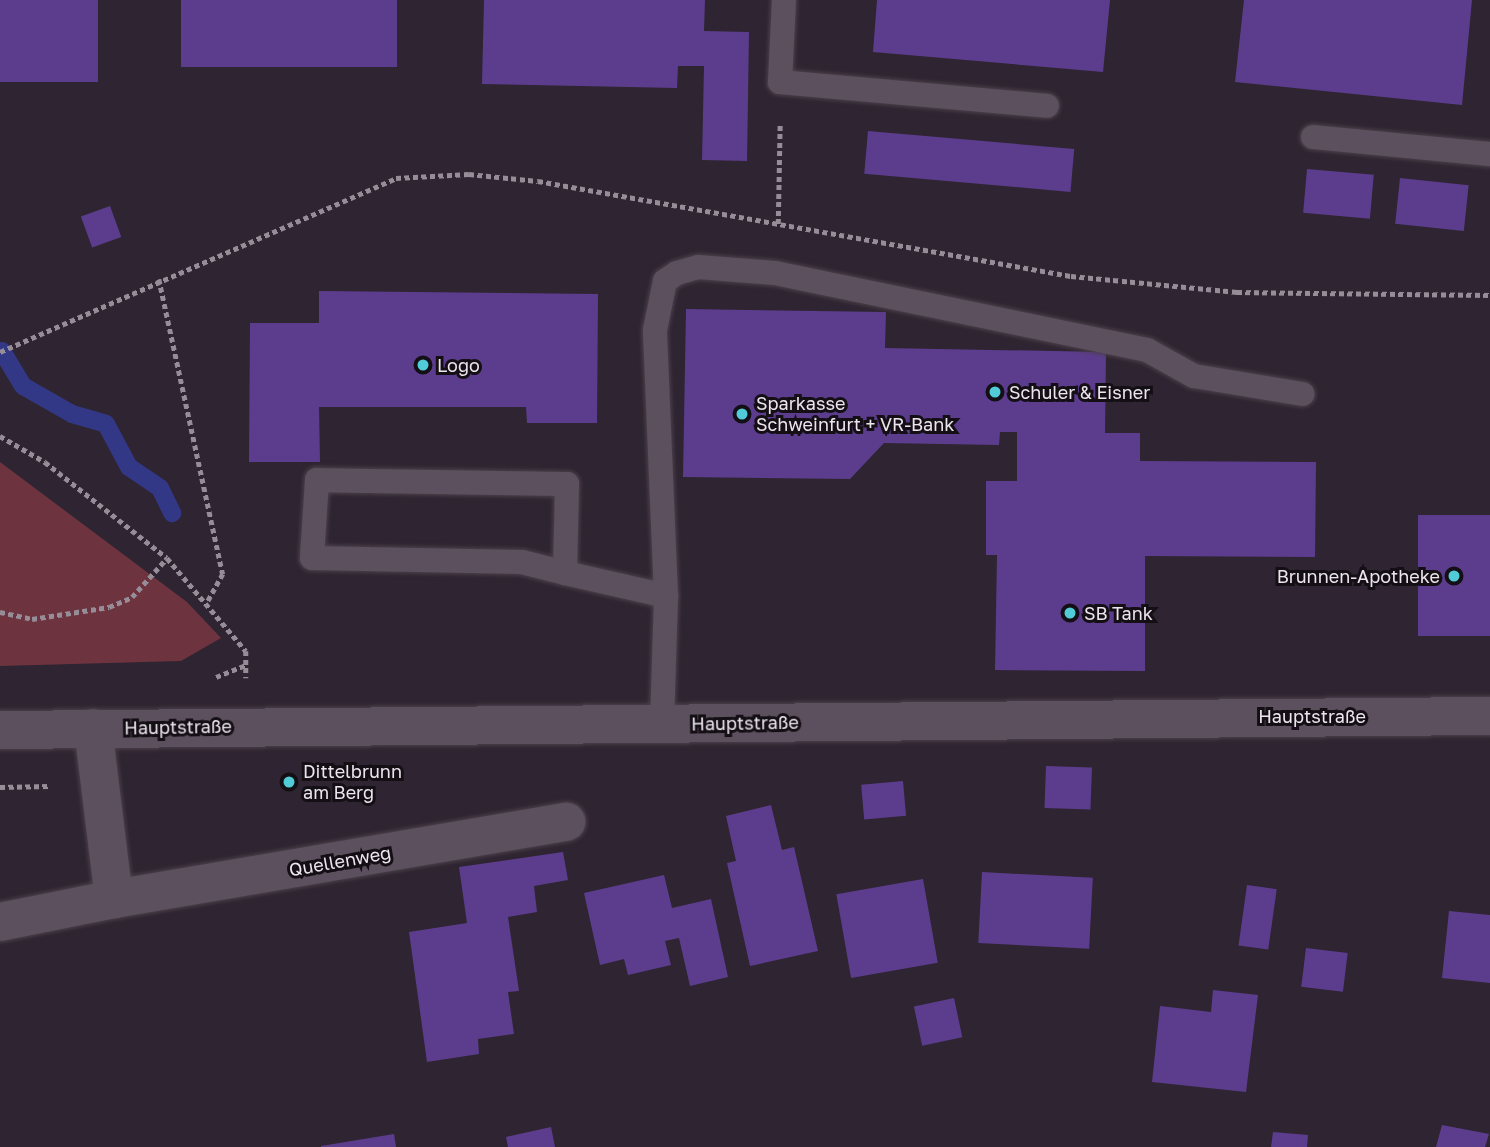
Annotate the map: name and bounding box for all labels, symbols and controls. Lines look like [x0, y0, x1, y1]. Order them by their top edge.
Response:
place label: Logo [437, 354, 480, 376]
marker: Logo [415, 357, 431, 373]
place label: Schuler & Eisner [1009, 381, 1150, 403]
marker: Schuler & Eisner [987, 384, 1003, 400]
place label: Sparkasse Schweinfurt + VR-Bank [756, 393, 955, 436]
marker: Sparkasse Schweinfurt + VR-Bank [734, 406, 750, 422]
place label: Brunnen-Apotheke [1277, 565, 1440, 587]
marker: Brunnen-Apotheke [1446, 568, 1462, 584]
place label: SB Tank [1084, 602, 1153, 624]
marker: SB Tank [1062, 605, 1078, 621]
street label: Hauptstraße [1258, 705, 1366, 727]
street label: Hauptstraße [691, 711, 799, 735]
street label: Hauptstraße [124, 715, 232, 739]
place label: Dittelbrunn am Berg [303, 761, 402, 804]
marker: Dittelbrunn am Berg [281, 774, 297, 790]
street label: Quellenweg [287, 841, 393, 881]

